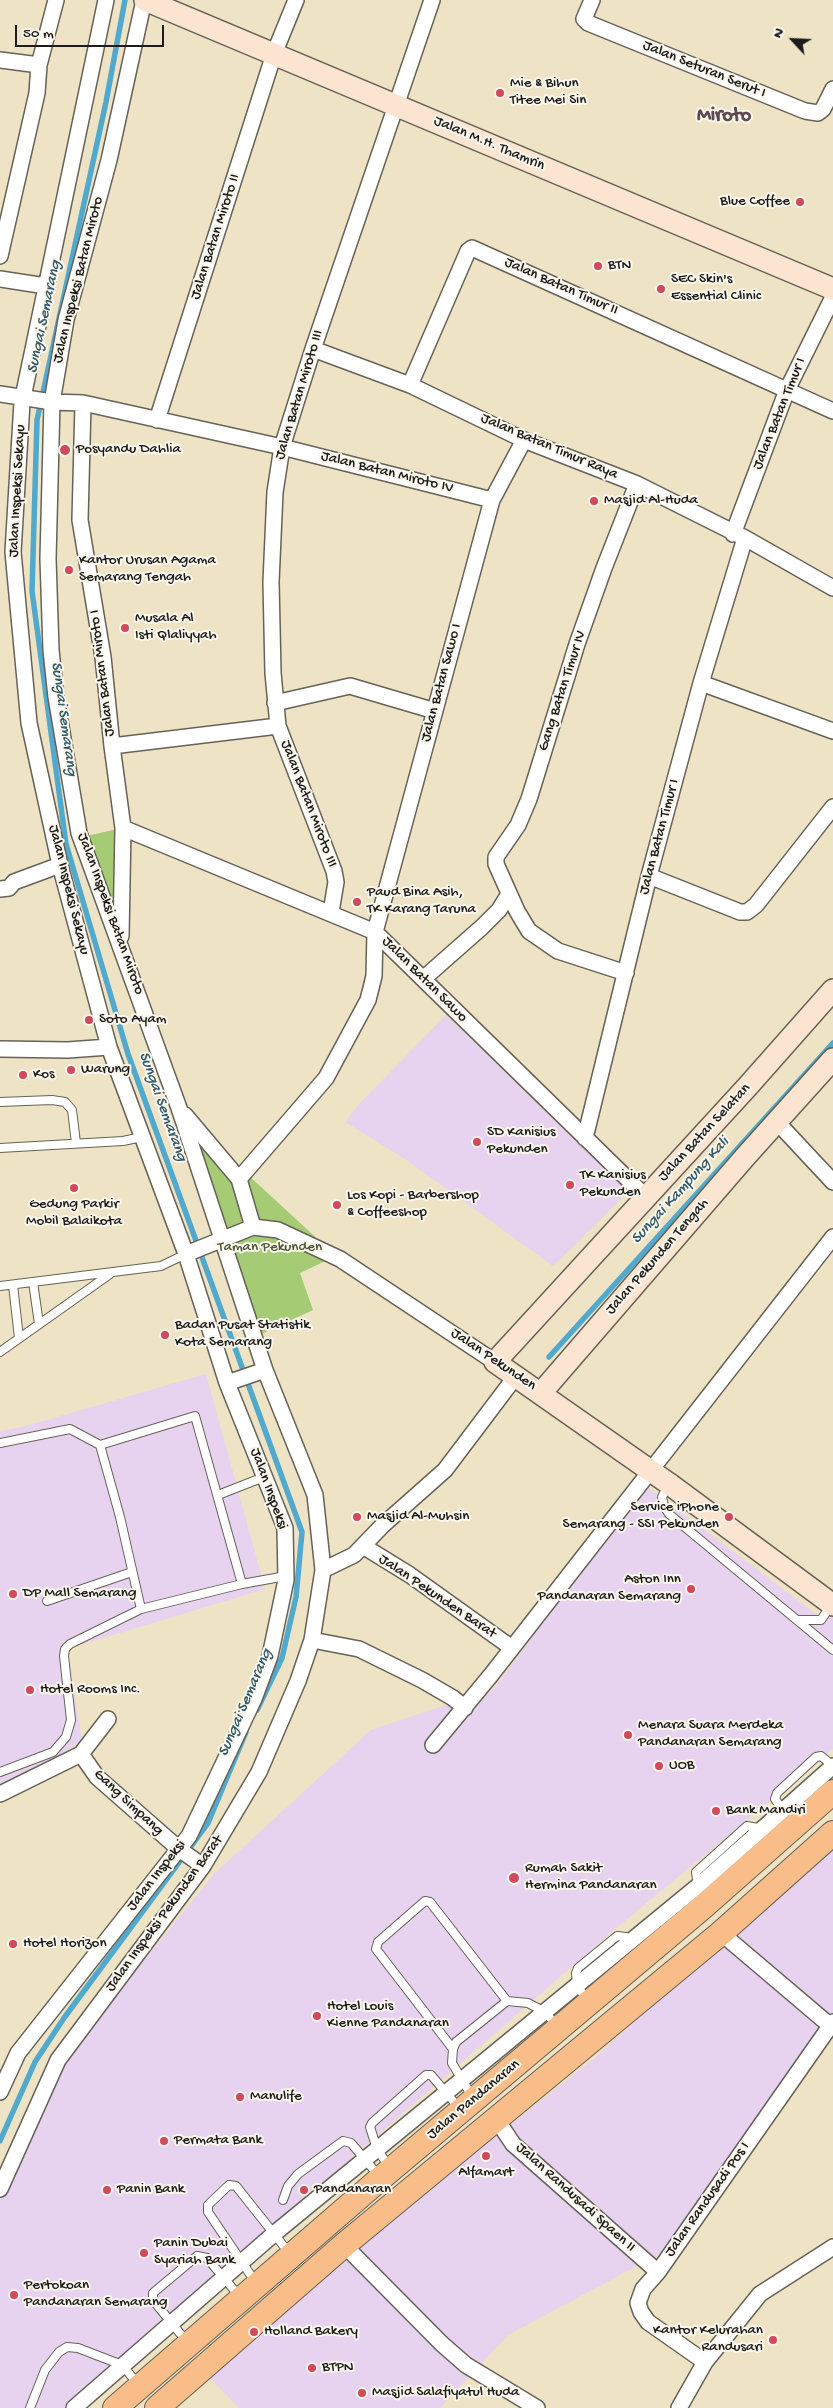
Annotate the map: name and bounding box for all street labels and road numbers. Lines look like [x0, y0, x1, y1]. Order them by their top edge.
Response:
street label: Jalan Seturan Serut I [640, 37, 768, 103]
street label: Jalan M.H. Thamrin [431, 112, 547, 176]
street label: Jalan Batan Miroto II [187, 172, 245, 302]
street label: Jalan Inspeksi Batan Miroto [50, 195, 108, 365]
street label: Jalan Batan Timur II [501, 254, 621, 320]
street label: Jalan Batan Miroto III [272, 328, 328, 462]
street label: Jalan Batan Timur I [749, 356, 811, 472]
street label: Jalan Batan Timur Raya [478, 410, 620, 484]
street label: Jalan Inspeksi Sekayu [6, 424, 30, 558]
street label: Jalan Batan Miroto IV [319, 448, 455, 498]
street label: Jalan Batan Miroto I [86, 609, 120, 737]
street label: Jalan Batan Sawo I [418, 622, 466, 744]
street label: Gang Batan Timur IV [535, 628, 591, 754]
street label: Jalan Batan Miroto III [275, 738, 341, 870]
street label: Jalan Batan Timur I [636, 777, 684, 897]
street label: Jalan Inspeksi Sekayu [43, 823, 93, 957]
street label: Jalan Inspeksi Batan Miroto [72, 831, 148, 997]
street label: Jalan Batan Sawo [377, 933, 471, 1027]
street label: Jalan Batan Selatan [655, 1080, 755, 1186]
street label: Jalan Pekunden Tengah [603, 1195, 713, 1319]
street label: Jalan Pekunden [447, 1325, 539, 1395]
street label: Jalan Inspeksi [245, 1446, 291, 1532]
street label: Jalan Pekunden Barat [375, 1551, 499, 1643]
street label: Gang Simpang [89, 1766, 167, 1840]
street label: Jalan Inspeksi Pekunden Barat [102, 1832, 228, 1996]
street label: Jalan Inspeksi [124, 1837, 190, 1915]
street label: Jalan Pandanaran [424, 2056, 524, 2144]
street label: Jalan Randusadi Spaen II [511, 2139, 639, 2257]
street label: Jalan Randusadi Pos I [662, 2139, 754, 2261]

